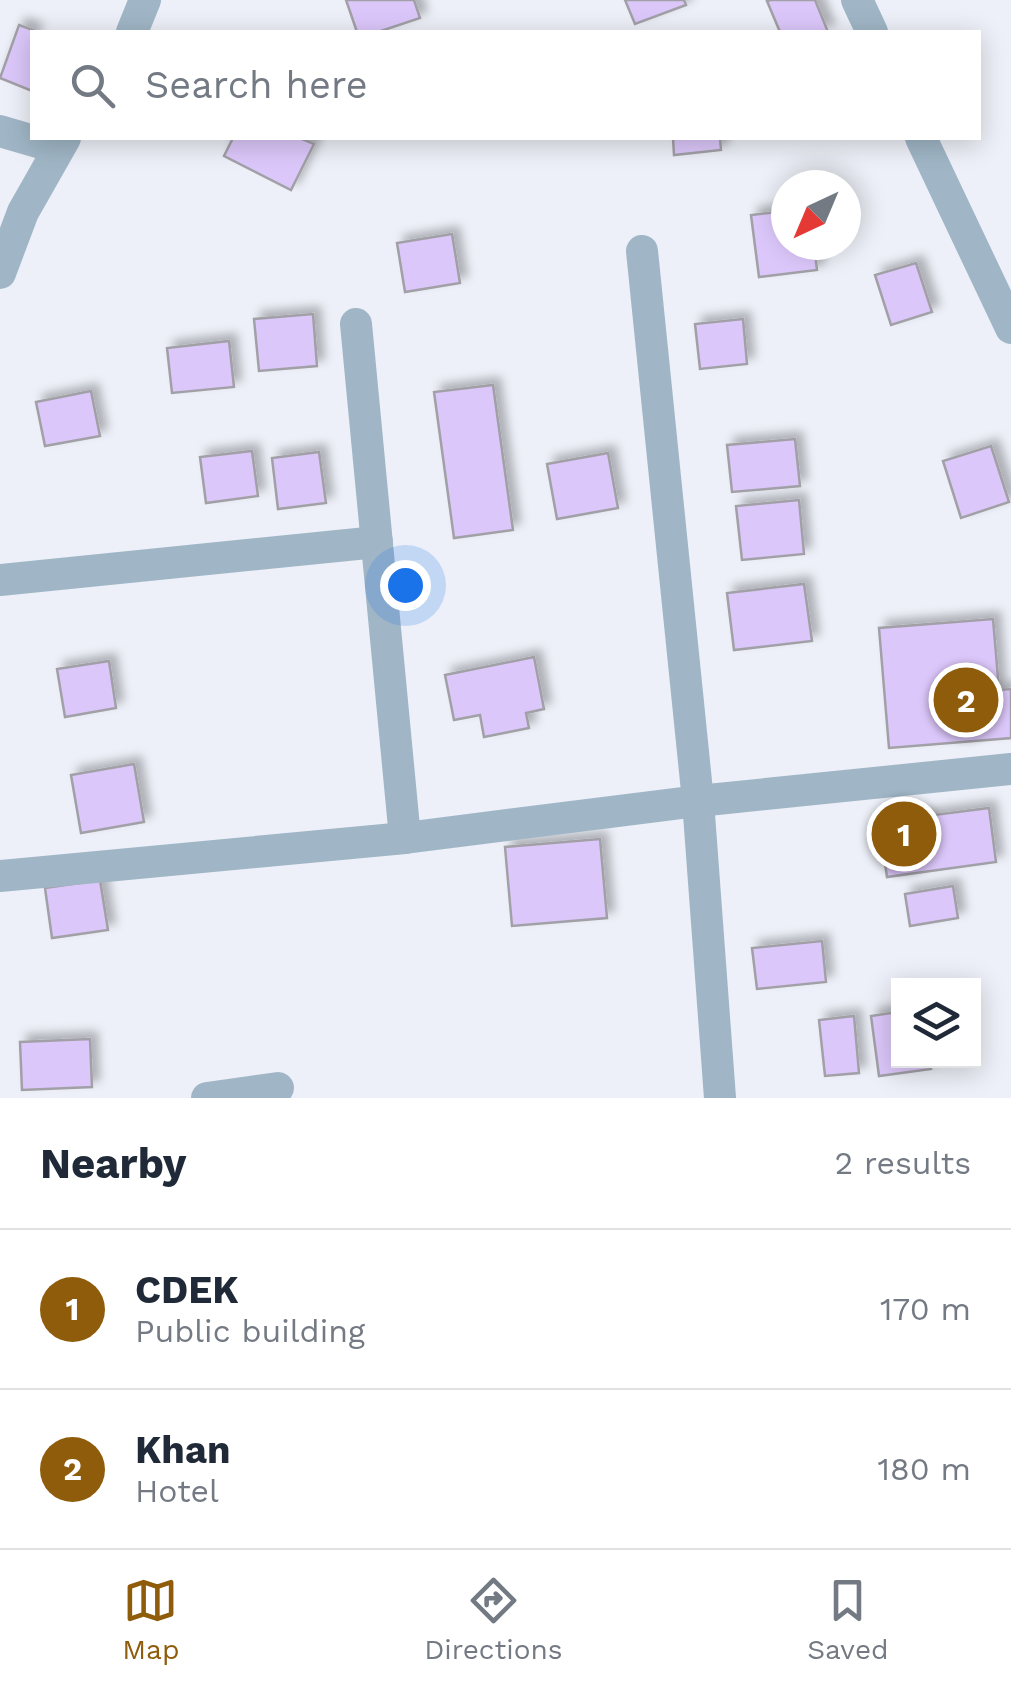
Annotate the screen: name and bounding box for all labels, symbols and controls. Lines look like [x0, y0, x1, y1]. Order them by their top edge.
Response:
search box [30, 30, 981, 140]
icon: search [65, 58, 120, 113]
text: Search here [145, 63, 368, 107]
north arrow [771, 170, 861, 260]
your location [380, 560, 431, 611]
pin: 2 [934, 662, 998, 738]
pin: 1 [872, 796, 936, 872]
map controls [891, 978, 981, 1068]
button: layers [891, 978, 981, 1068]
text: Nearby [40, 1139, 187, 1188]
text: 2 results [834, 1144, 971, 1182]
text: CDEK [135, 1268, 238, 1312]
text: 1 [66, 1290, 79, 1328]
text: 170 m [880, 1290, 971, 1328]
text: Public building [135, 1312, 365, 1350]
text: Khan [135, 1428, 230, 1472]
text: 2 [63, 1450, 82, 1488]
text: 180 m [877, 1450, 971, 1488]
text: Hotel [135, 1472, 219, 1510]
tab: Map [122, 1573, 180, 1666]
tab: Directions [424, 1573, 563, 1666]
tab: Saved [807, 1573, 889, 1666]

